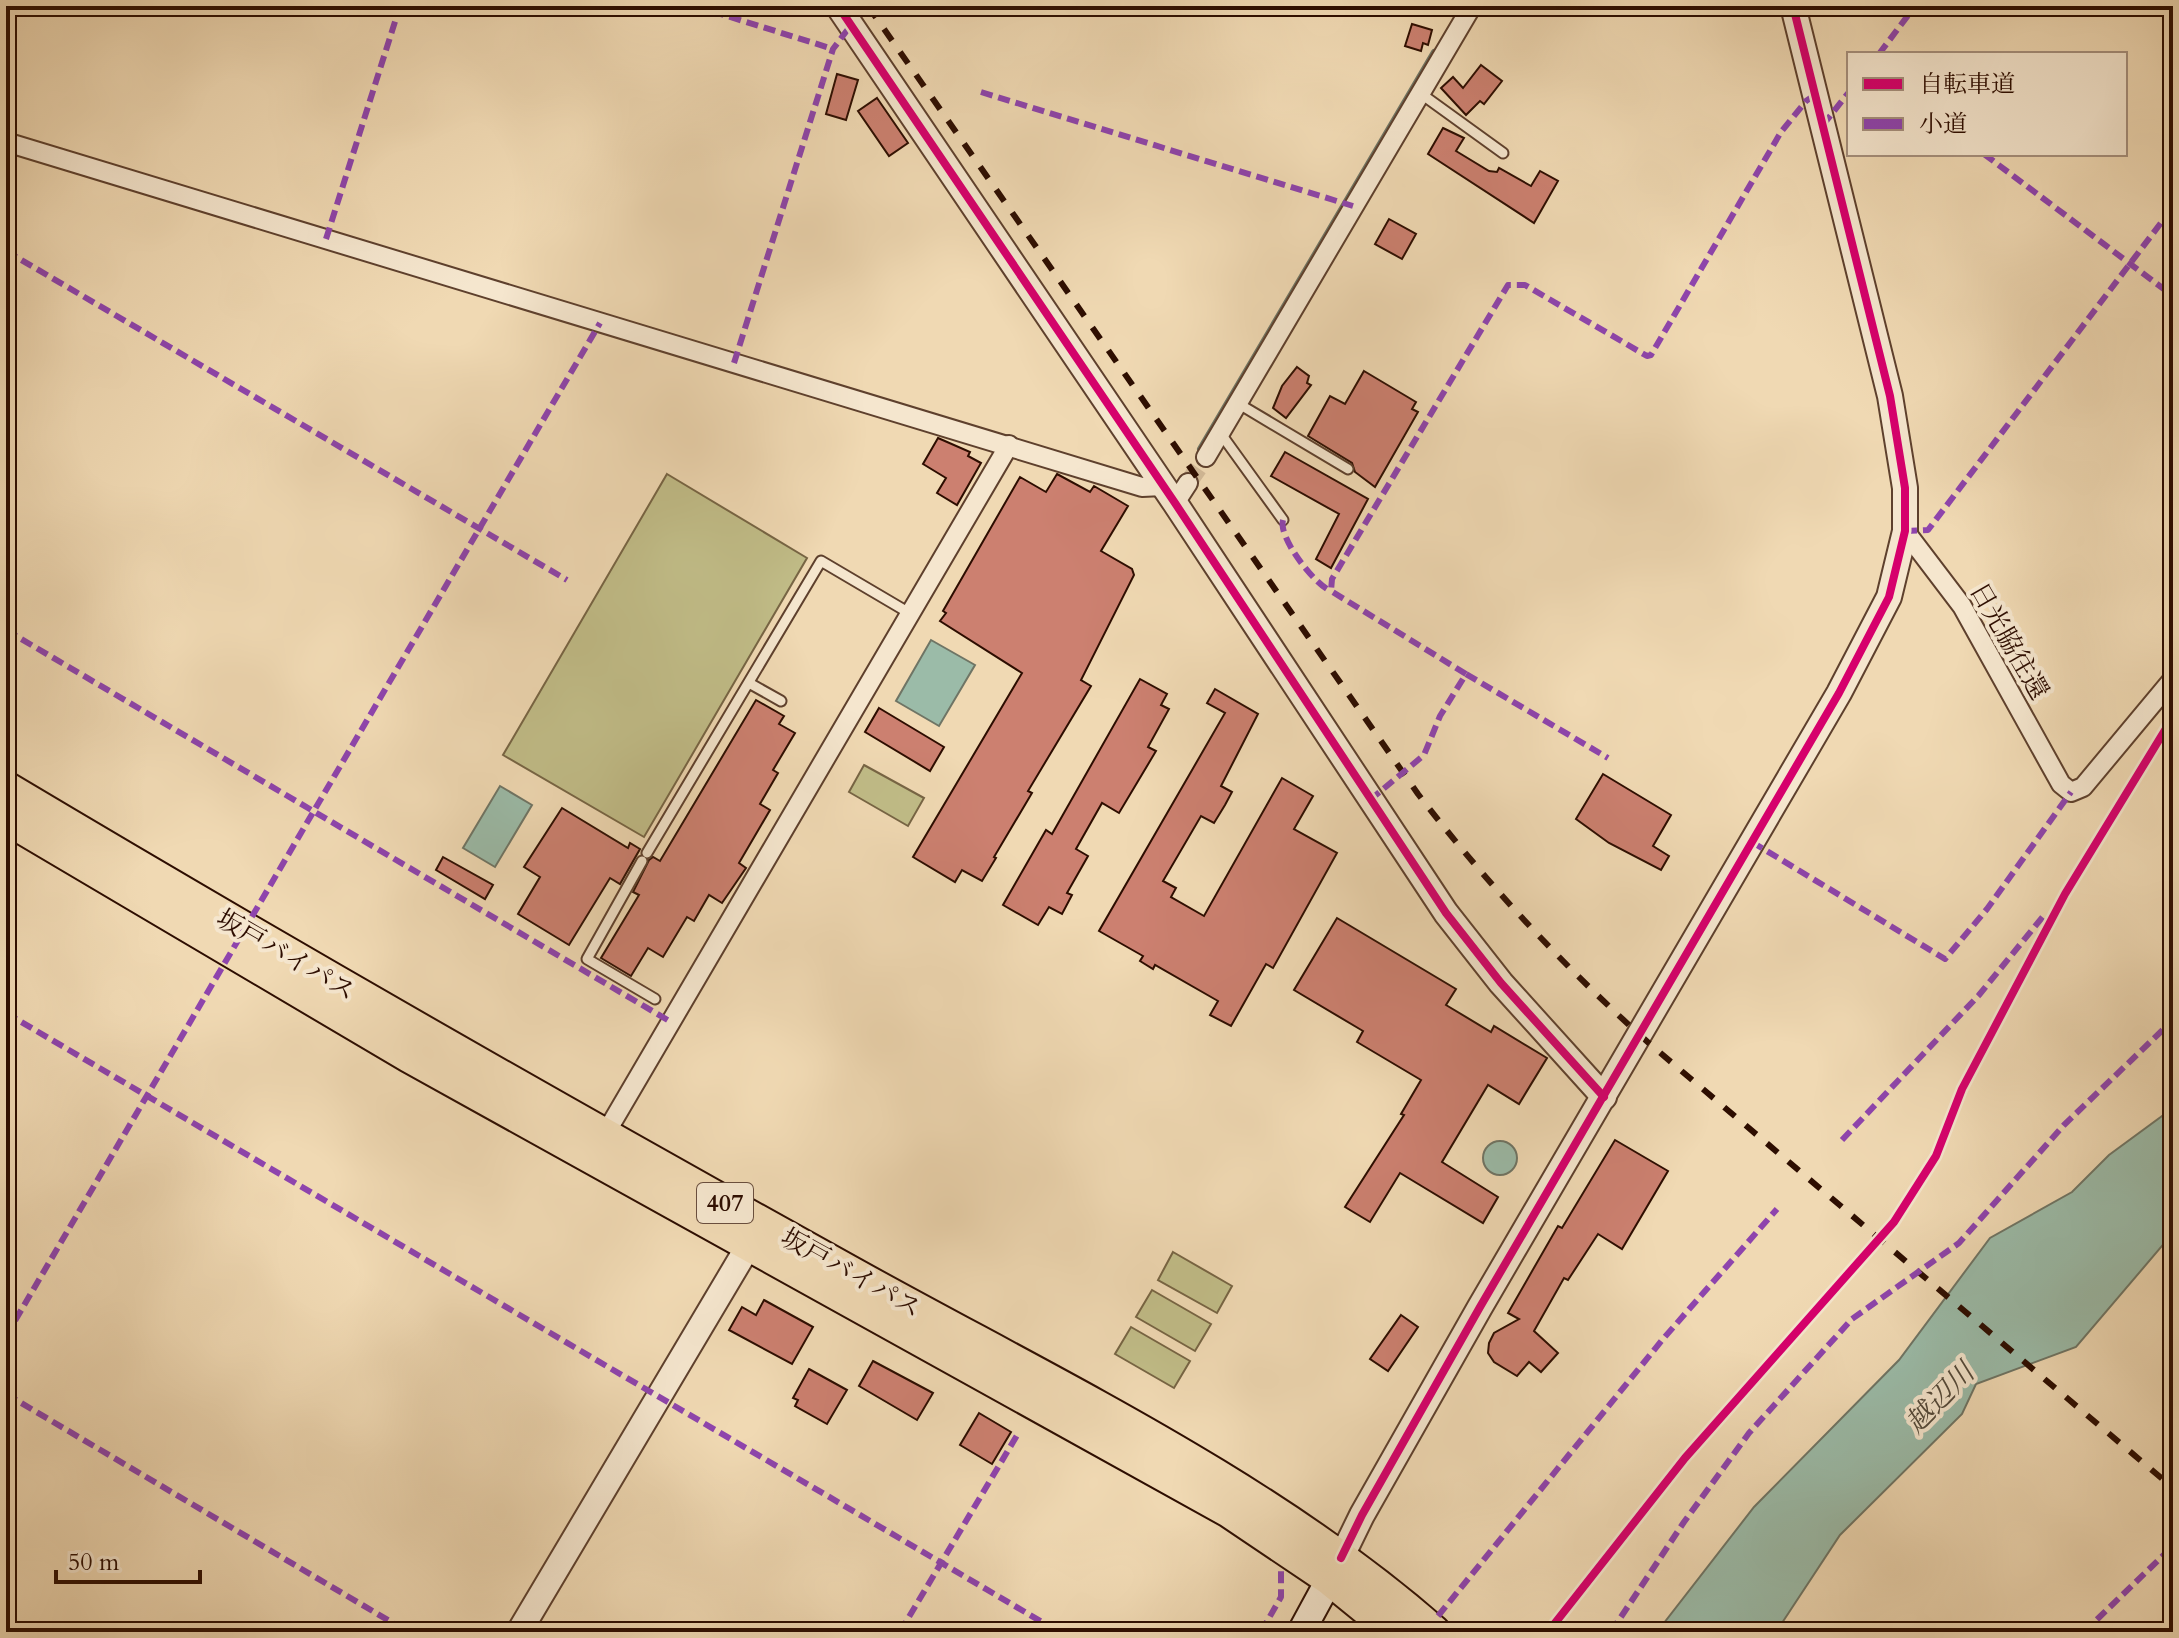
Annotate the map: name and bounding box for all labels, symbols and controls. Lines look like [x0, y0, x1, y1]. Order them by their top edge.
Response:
legend [1847, 52, 2127, 156]
text: 自転車道 [1919, 68, 2015, 101]
text: 小道 [1919, 108, 1967, 141]
street label: 日光脇往還 [1961, 576, 2057, 706]
street label: 坂戸バイパス [210, 901, 362, 1009]
road number: 407 [697, 1183, 753, 1223]
street label: 坂戸バイパス [775, 1220, 927, 1326]
water label: 越辺川 [1897, 1352, 1985, 1441]
scale bar [56, 1534, 200, 1584]
text: 50 m [68, 1546, 120, 1579]

